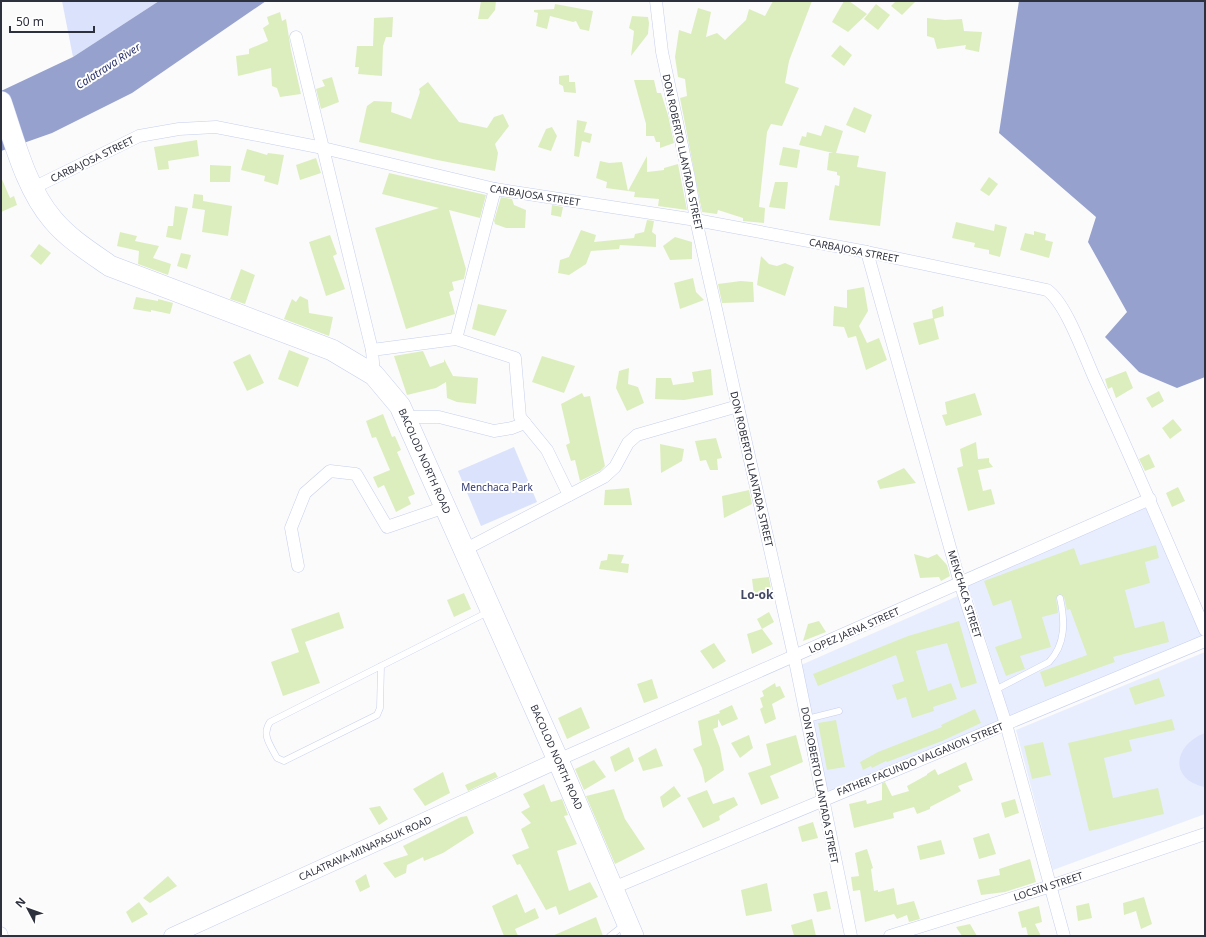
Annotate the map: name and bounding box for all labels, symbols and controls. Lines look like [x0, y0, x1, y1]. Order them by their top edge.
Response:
scale bar [10, 8, 94, 34]
text: 50 m [16, 13, 44, 30]
water label: Calatrava River [73, 39, 143, 92]
street label: DON ROBERTO LLANTADA STREET [660, 73, 706, 232]
street label: CARBAJOSA STREET [48, 133, 136, 185]
street label: CARBAJOSA STREET [489, 181, 582, 209]
street label: CARBAJOSA STREET [808, 234, 901, 266]
street label: DON ROBERTO LLANTADA STREET [727, 390, 777, 549]
street label: BACOLOD NORTH ROAD [395, 406, 455, 516]
park label: Menchaca Park [461, 480, 533, 494]
street label: MENCHACA STREET [945, 548, 985, 640]
district label: Lo-ok [741, 586, 774, 603]
street label: LOPEZ JAENA STREET [806, 603, 902, 656]
street label: BACOLOD NORTH ROAD [527, 702, 587, 812]
street label: DON ROBERTO LLANTADA STREET [798, 706, 842, 865]
street label: FATHER FACUNDO VALGANON STREET [835, 719, 1006, 799]
street label: CALATRAVA-MINAPASUK ROAD [296, 812, 434, 884]
street label: LOCSIN STREET [1012, 868, 1085, 904]
north arrow [8, 889, 48, 929]
text: N [11, 894, 29, 910]

